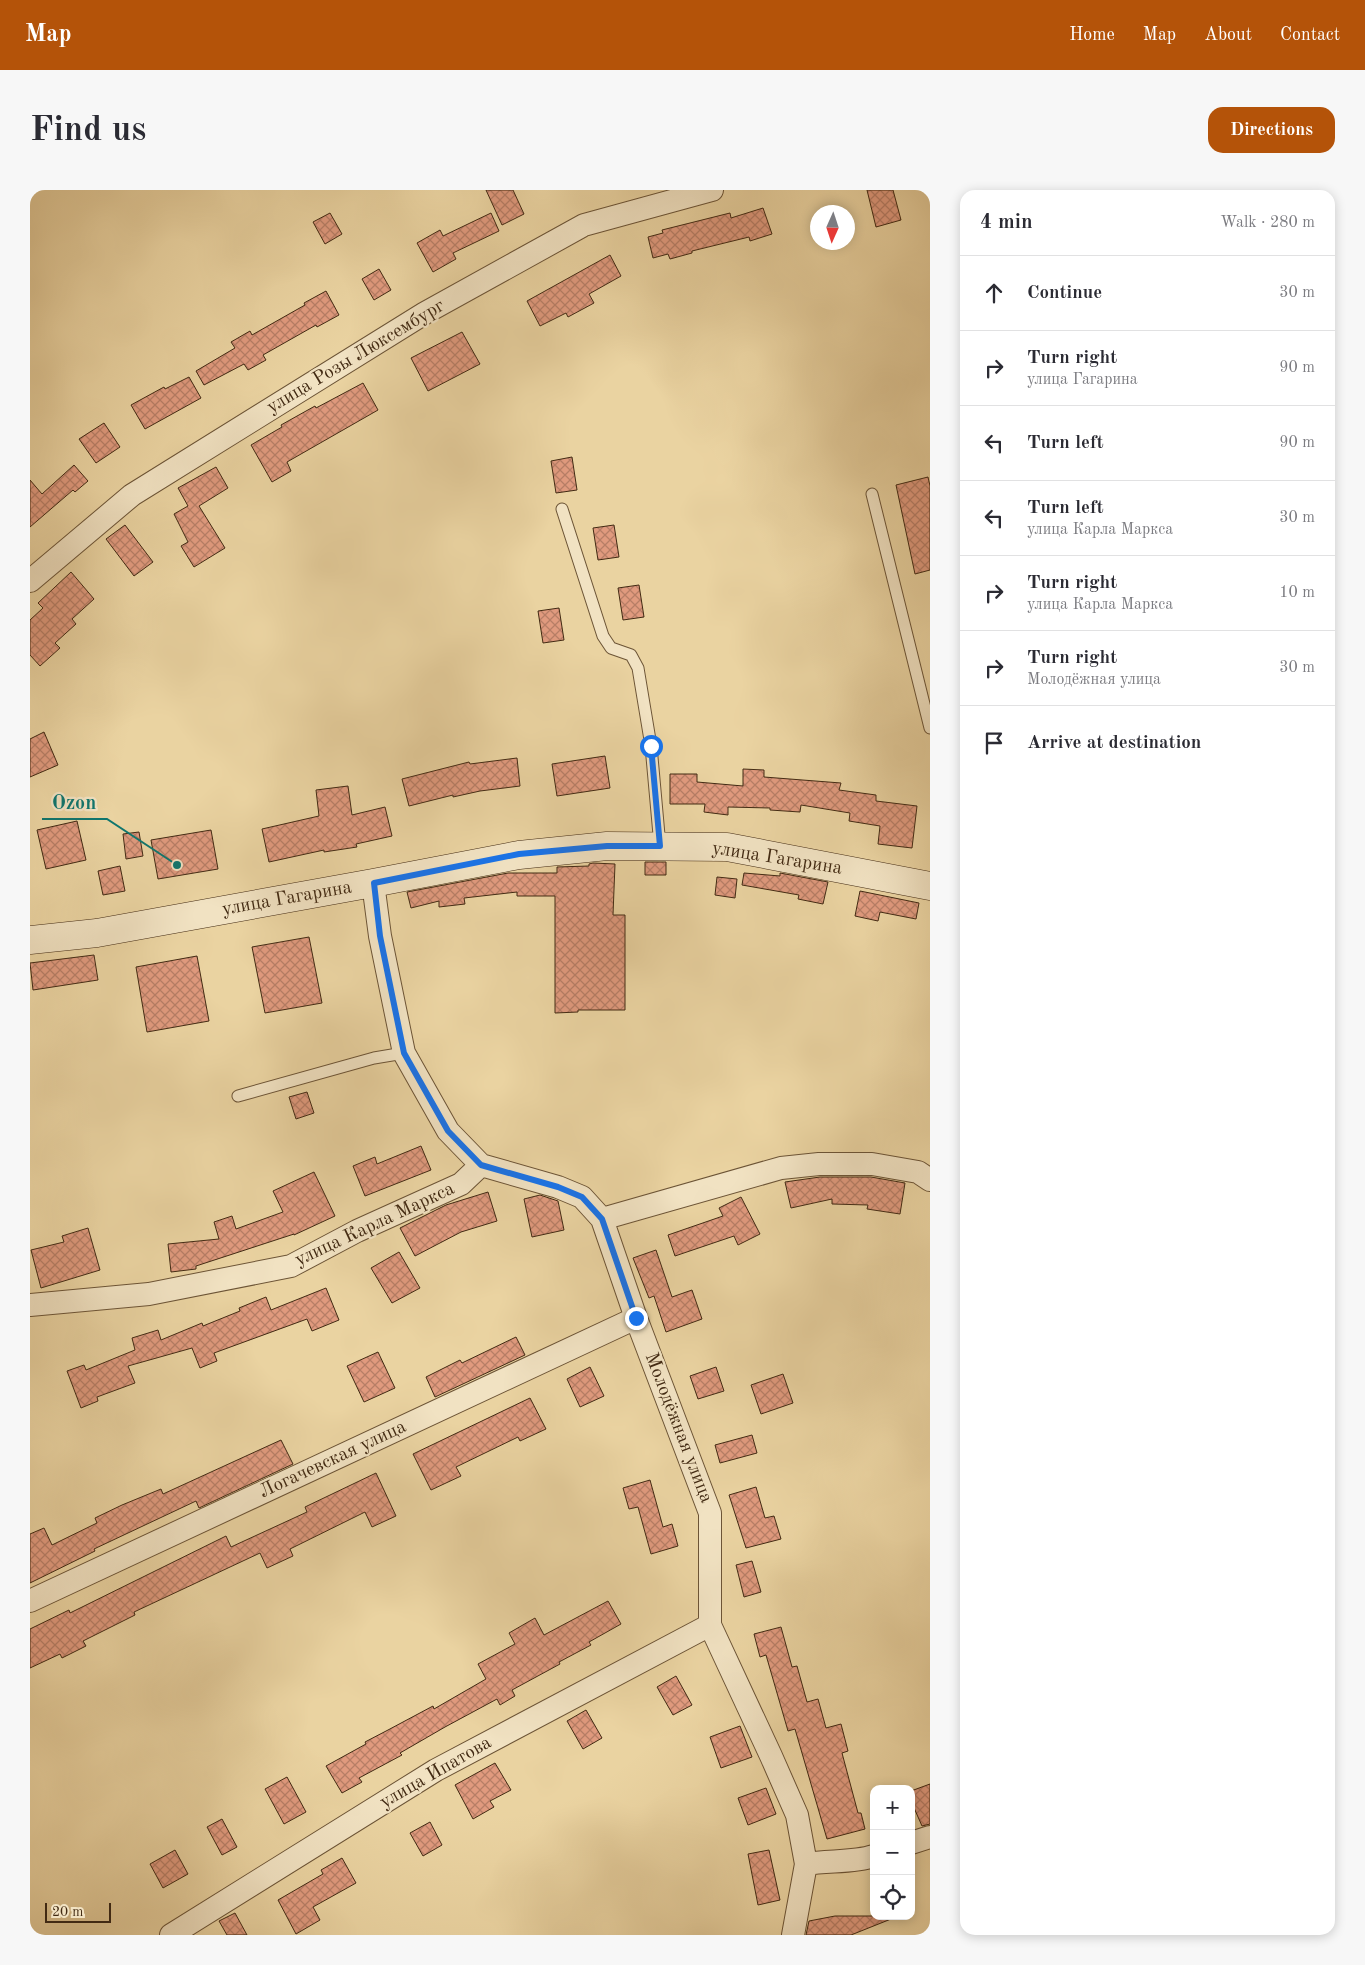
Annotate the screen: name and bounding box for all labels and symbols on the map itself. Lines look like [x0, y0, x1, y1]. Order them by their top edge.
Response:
north arrow [810, 205, 855, 250]
street label: улица Розы Люксембург [264, 296, 448, 418]
route start [640, 735, 663, 758]
callout: Ozon [42, 784, 107, 819]
text: Ozon [52, 794, 96, 814]
street label: улица Гагарина [711, 839, 844, 879]
street label: улица Гагарина [221, 878, 354, 920]
street label: улица Карла Маркса [292, 1179, 458, 1270]
route end [625, 1307, 648, 1330]
street label: Молодёжная улица [641, 1350, 716, 1506]
street label: Логачевская улица [257, 1417, 410, 1502]
street label: улица Ипатова [377, 1733, 496, 1813]
scale bar [45, 1900, 111, 1923]

